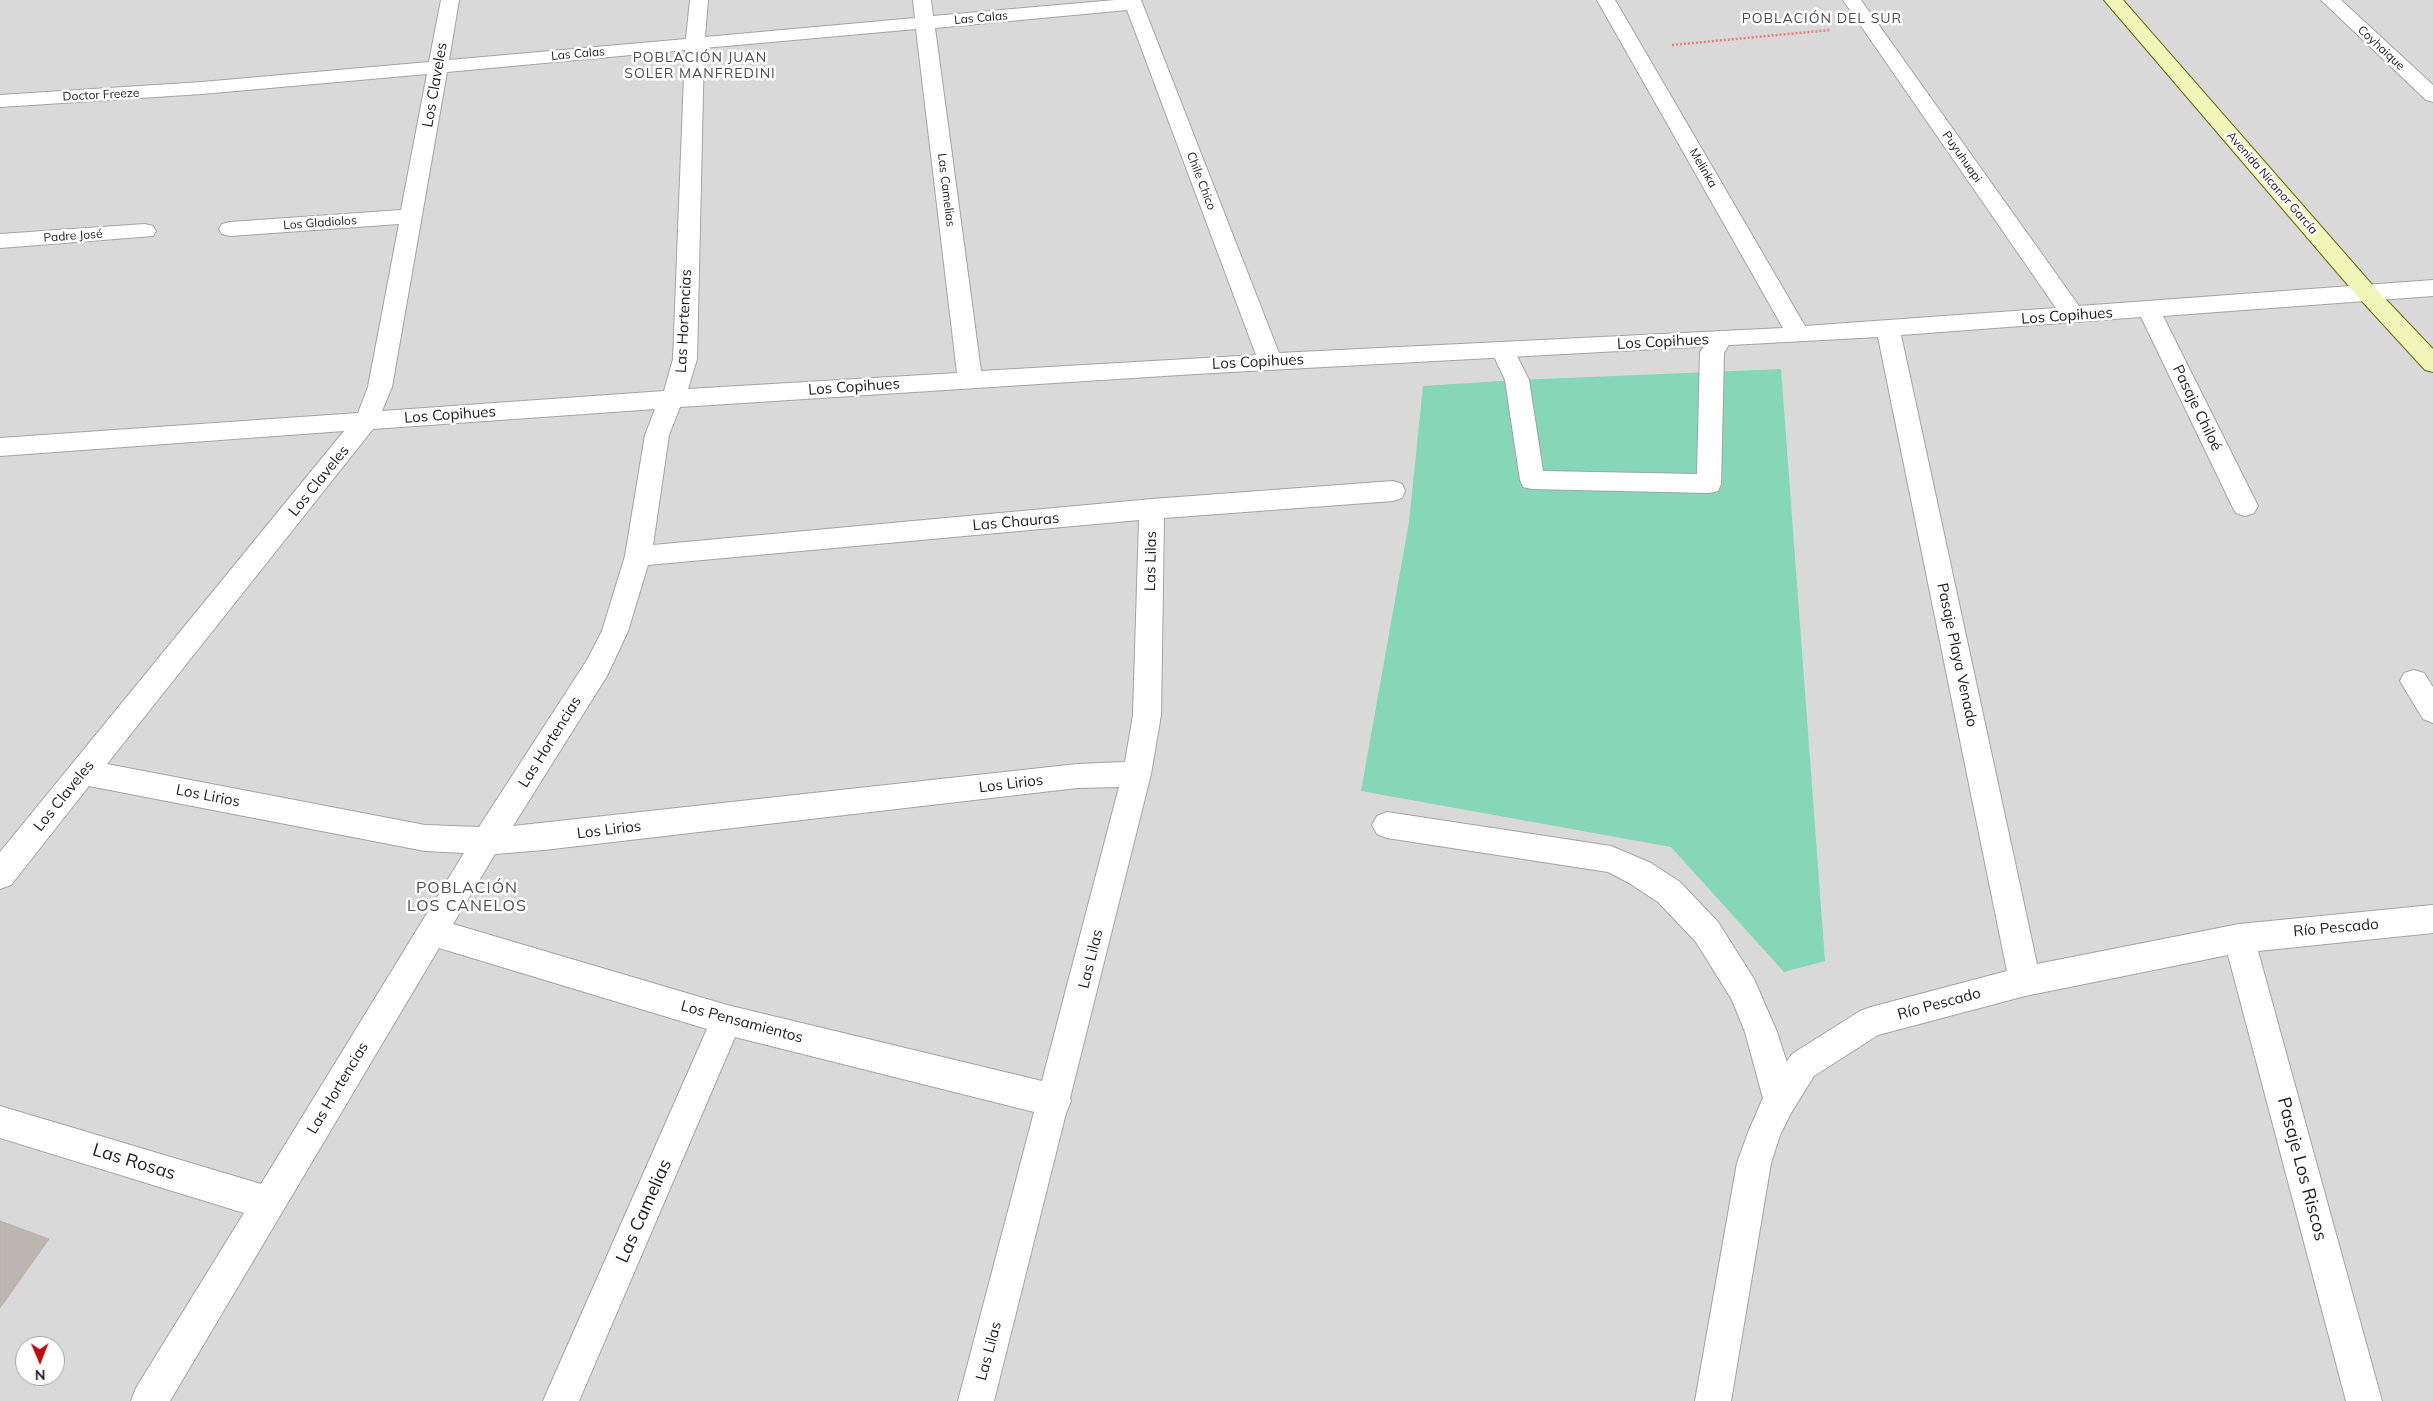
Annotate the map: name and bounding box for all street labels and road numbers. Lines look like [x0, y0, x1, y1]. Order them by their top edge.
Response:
street label: Las Calas [953, 8, 1009, 28]
street label: Coyhaique [2355, 23, 2407, 73]
street label: Los Claveles [419, 41, 451, 129]
street label: Las Calas [550, 44, 606, 64]
street label: Doctor Freeze [62, 86, 140, 104]
street label: Puyuhuapi [1939, 129, 1985, 185]
street label: Avenida Nicanor García [2224, 129, 2320, 237]
street label: Melinka [1686, 146, 1720, 190]
street label: Chile Chico [1183, 150, 1219, 212]
street label: Las Camelias [934, 152, 958, 228]
street label: Los Gladiolos [283, 213, 357, 233]
street label: Padre José [43, 227, 103, 245]
street label: Las Hortencias [672, 269, 696, 373]
street label: Los Copihues [2021, 304, 2113, 328]
street label: Los Copihues [1617, 331, 1709, 353]
street label: Los Copihues [1212, 351, 1304, 373]
street label: Pasaje Chiloé [2168, 362, 2226, 454]
street label: Los Copihues [808, 375, 900, 399]
street label: Los Copihues [404, 403, 496, 427]
street label: Los Claveles [285, 442, 353, 520]
street label: Las Chauras [972, 509, 1060, 535]
street label: Las Lilas [1141, 531, 1161, 591]
street label: Pasaje Playa Venado [1933, 581, 1981, 729]
street label: Las Hortencias [515, 693, 585, 791]
street label: Los Claveles [30, 757, 98, 835]
street label: Los Lirios [978, 771, 1044, 797]
street label: Los Lirios [174, 781, 242, 811]
street label: Los Lirios [576, 817, 642, 843]
street label: Río Pescado [2293, 915, 2379, 941]
street label: Las Lilas [1075, 928, 1107, 990]
street label: Río Pescado [1895, 984, 1983, 1024]
street label: Los Pensamientos [679, 997, 805, 1047]
street label: Las Hortencias [304, 1039, 372, 1137]
street label: Pasaje Los Riscos [2272, 1095, 2332, 1243]
street label: Las Rosas [90, 1139, 178, 1185]
street label: Las Camelias [612, 1156, 676, 1266]
street label: Las Lilas [973, 1320, 1005, 1382]

